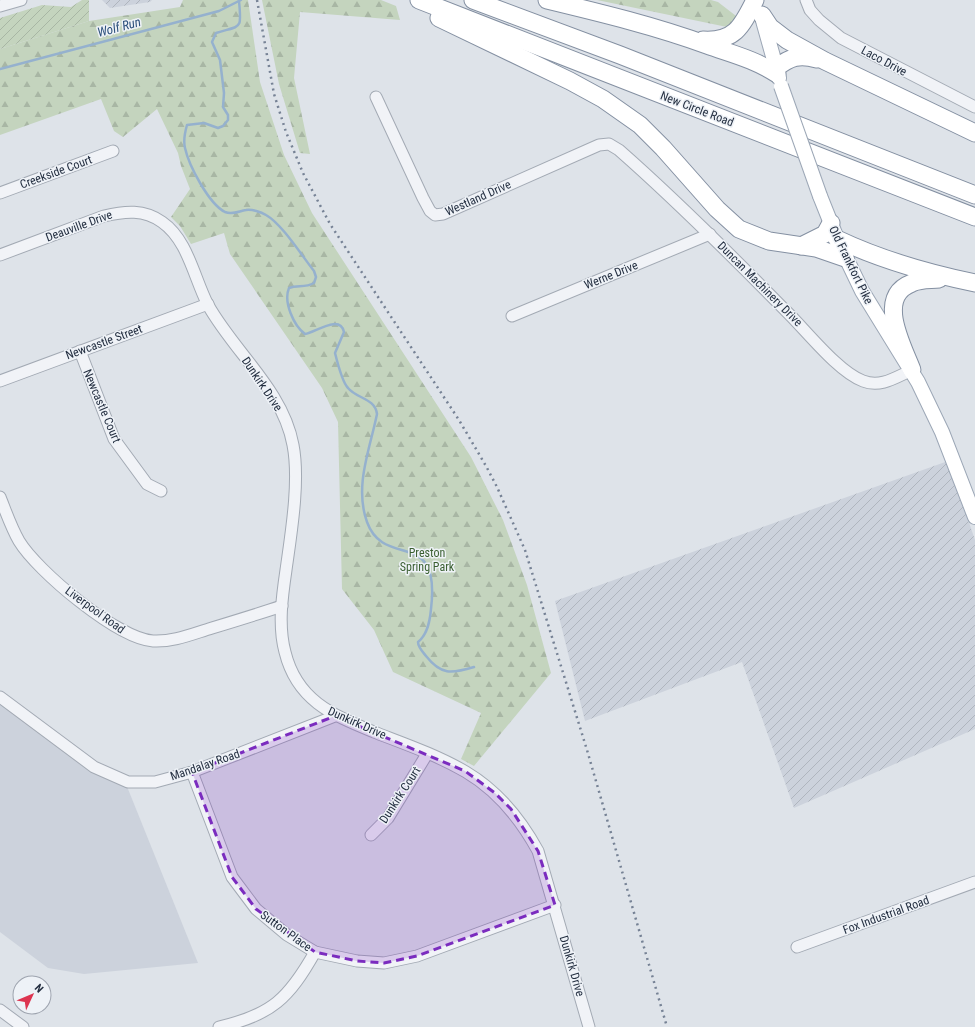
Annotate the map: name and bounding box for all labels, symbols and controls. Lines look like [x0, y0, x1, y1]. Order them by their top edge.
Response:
water label: Wolf Run [96, 14, 142, 40]
street label: Laco Drive [859, 43, 910, 79]
street label: New Circle Road [658, 89, 736, 129]
street label: Creekside Court [18, 152, 94, 192]
street label: Westland Drive [443, 177, 513, 219]
street label: Deauville Drive [44, 207, 115, 245]
street label: Old Frankfort Pike [826, 224, 876, 307]
street label: Duncan Machinery Drive [715, 239, 806, 330]
street label: Werne Drive [582, 258, 640, 292]
street label: Newcastle Street [64, 322, 145, 362]
street label: Dunkirk Drive [239, 354, 285, 414]
street label: Newcastle Court [80, 367, 124, 445]
park label: Preston Spring Park [400, 546, 455, 574]
street label: Liverpool Road [62, 584, 128, 636]
street label: Dunkirk Drive [326, 704, 389, 742]
street label: Mandalay Road [168, 747, 242, 783]
street label: Dunkirk Court [377, 764, 424, 826]
street label: Fox Industrial Road [841, 893, 931, 937]
street label: Sutton Place [258, 908, 315, 954]
street label: Dunkirk Drive [557, 934, 587, 998]
north arrow [12, 975, 52, 1015]
text: N [32, 981, 46, 996]

